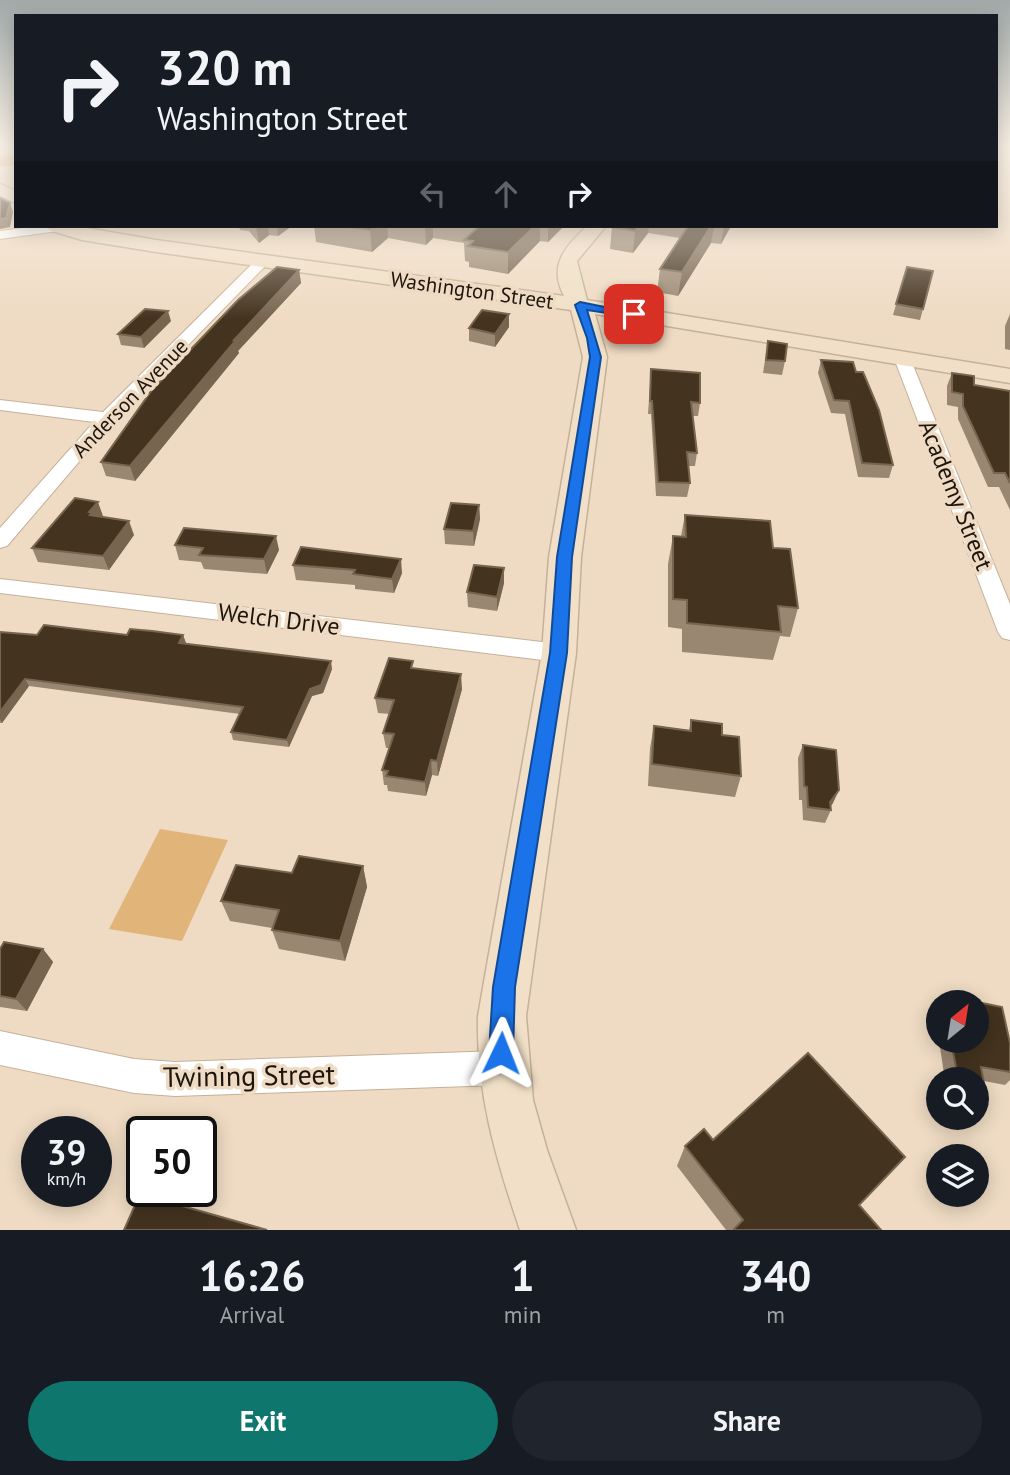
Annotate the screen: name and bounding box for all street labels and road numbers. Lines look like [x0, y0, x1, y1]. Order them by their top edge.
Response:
street label: Washington Street [389, 265, 555, 315]
street label: Anderson Avenue [66, 333, 194, 463]
street label: Academy Street [912, 415, 1000, 575]
street label: Welch Drive [216, 596, 342, 642]
street label: Twining Street [163, 1055, 336, 1095]

